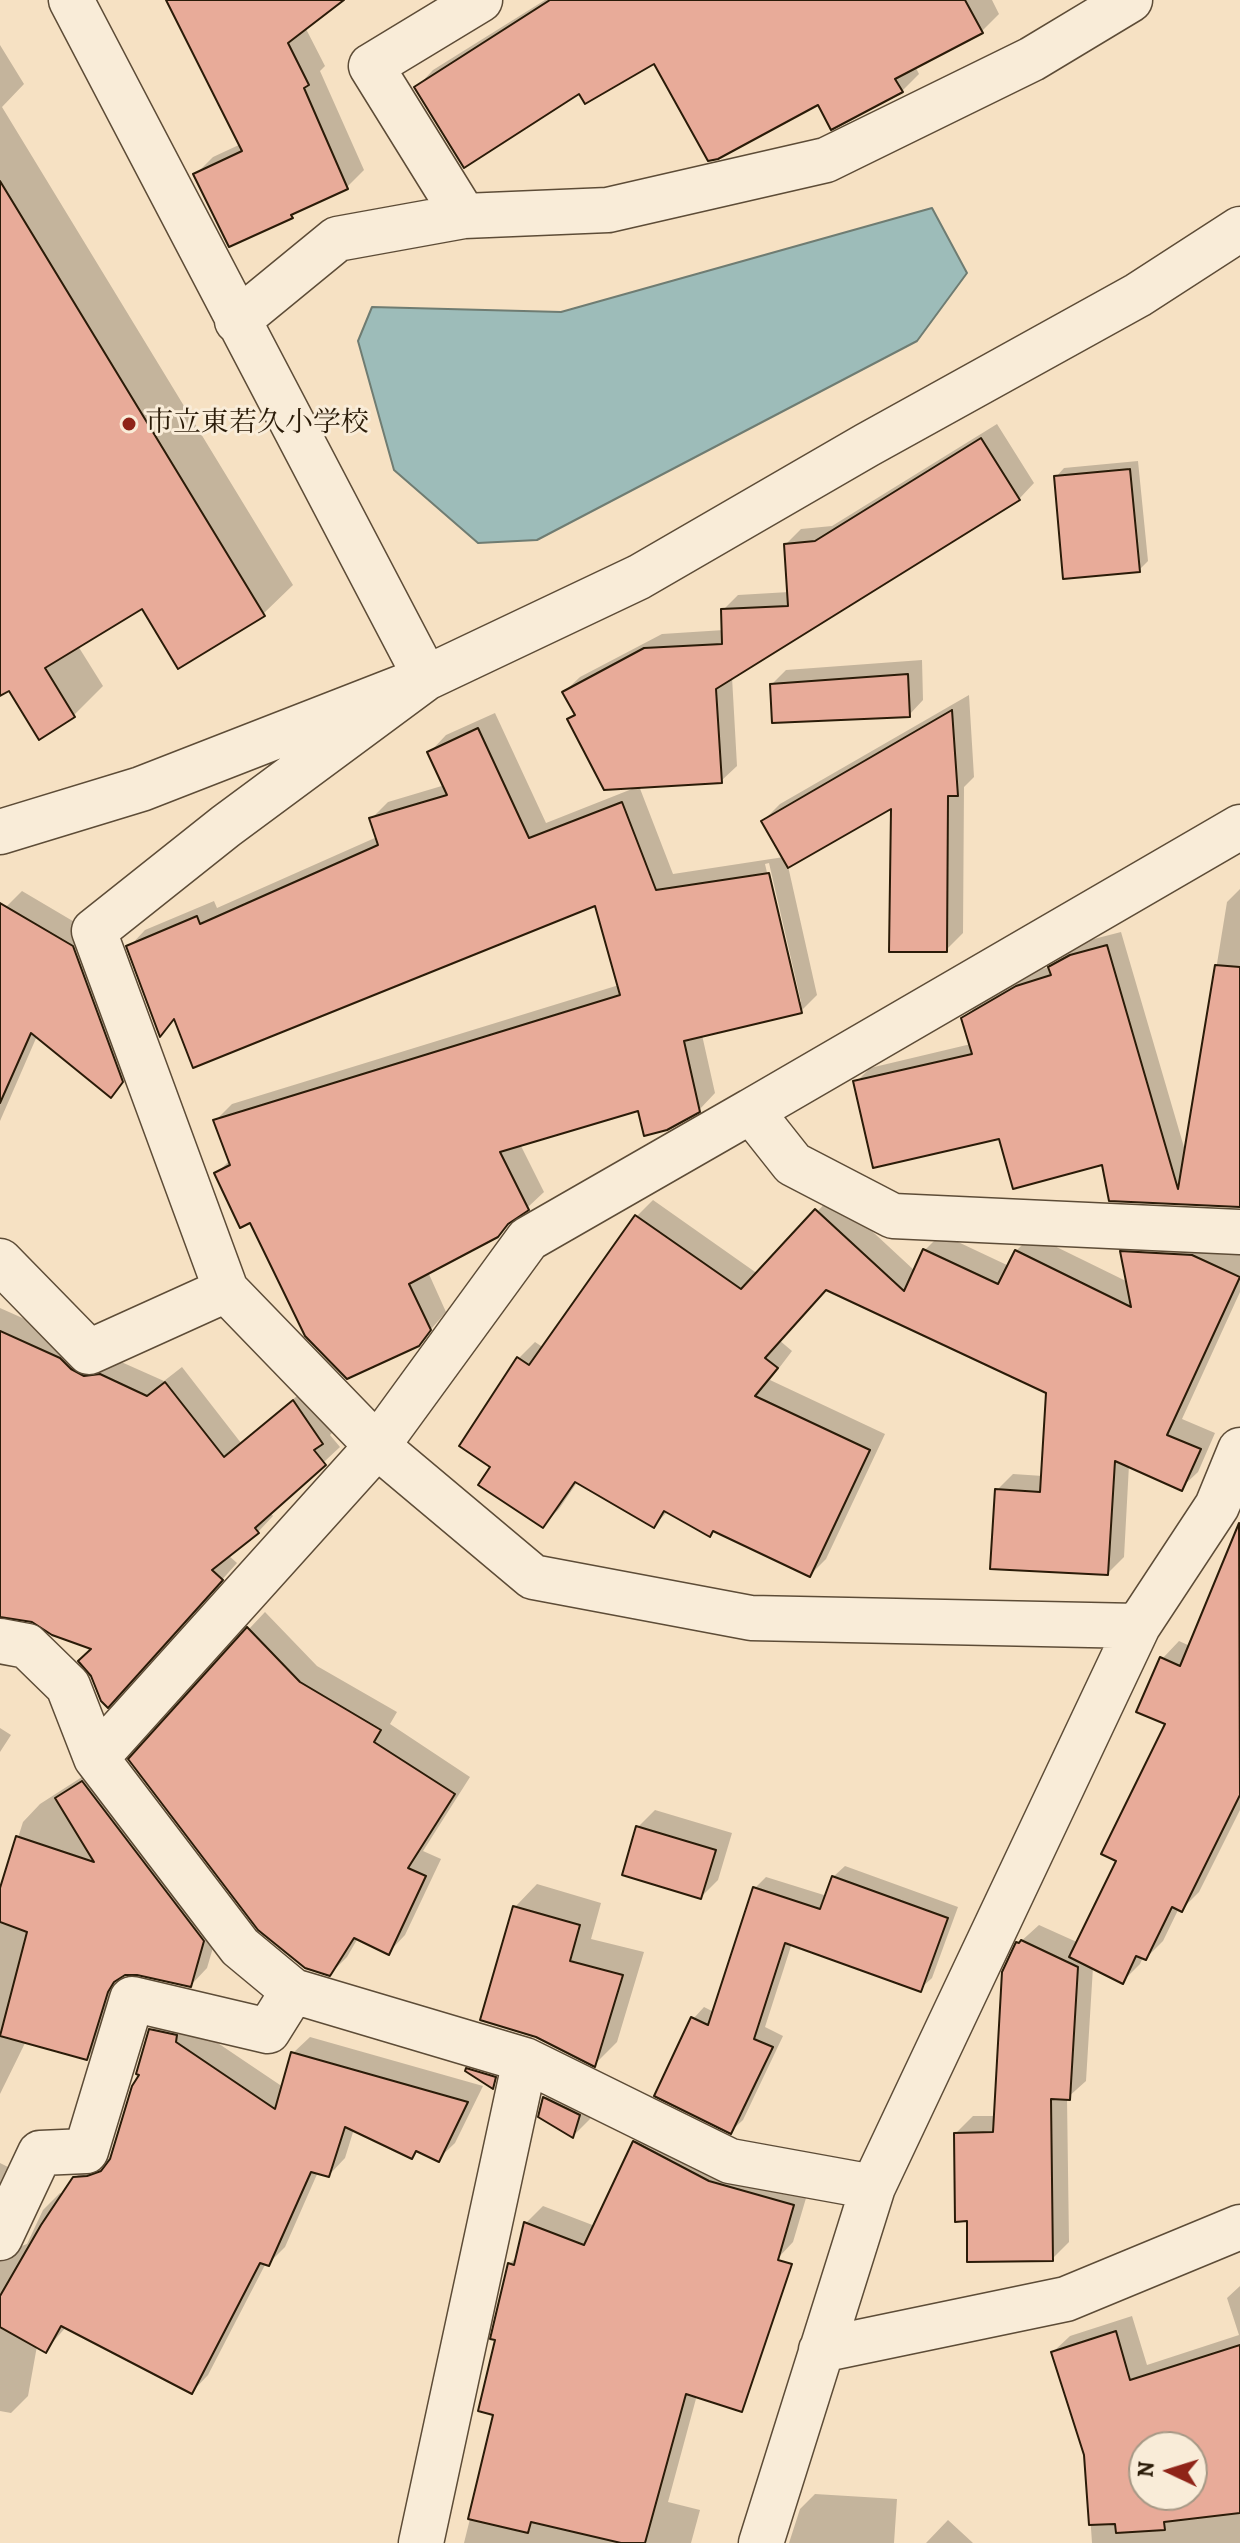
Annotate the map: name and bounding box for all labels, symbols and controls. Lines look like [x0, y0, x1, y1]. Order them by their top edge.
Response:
place label: 市立東若久小学校 [145, 407, 369, 441]
marker: 市立東若久小学校 [120, 415, 138, 433]
north arrow [1128, 2431, 1208, 2511]
text: N [1131, 2460, 1162, 2479]

